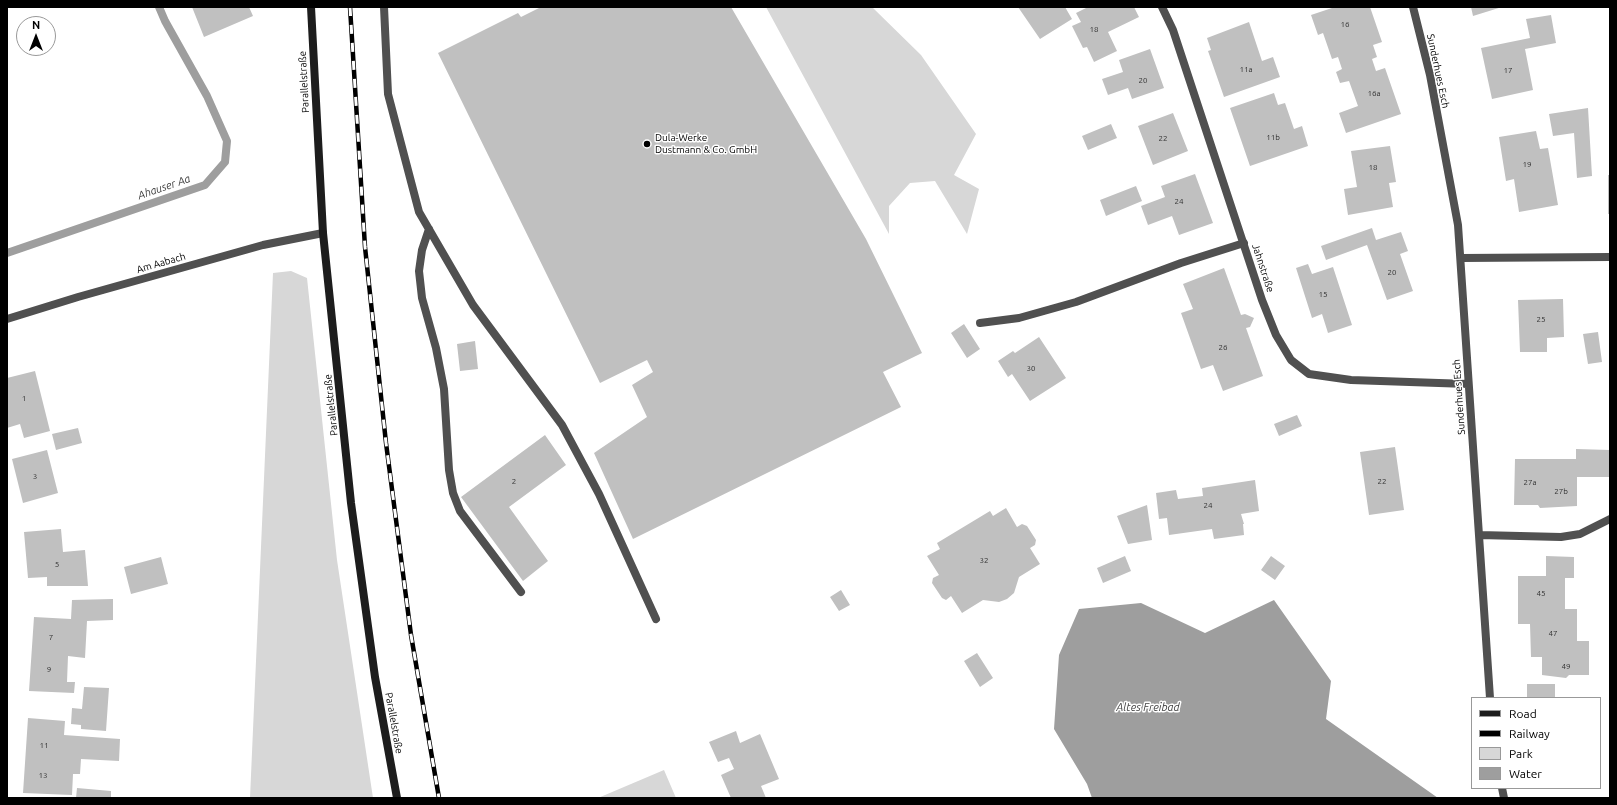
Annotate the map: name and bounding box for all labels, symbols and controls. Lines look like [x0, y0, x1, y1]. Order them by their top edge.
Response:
north arrow [16, 16, 56, 56]
text: N [32, 19, 40, 31]
house number: 16 [1340, 19, 1350, 29]
house number: 18 [1089, 24, 1099, 34]
street label: Sunderhues Esch [1424, 33, 1452, 109]
street label: Parallelstraße [296, 51, 312, 113]
house number: 11a [1239, 64, 1253, 74]
house number: 17 [1503, 65, 1513, 75]
house number: 20 [1138, 75, 1148, 85]
house number: 16a [1367, 88, 1381, 98]
place label: Dula-Werke Dustmann & Co. GmbH [655, 132, 757, 156]
house number: 11b [1266, 132, 1280, 142]
house number: 22 [1158, 133, 1168, 143]
marker: Dula-Werke Dustmann & Co. GmbH [642, 139, 652, 149]
house number: 19 [1522, 159, 1532, 169]
house number: 18 [1368, 162, 1378, 172]
water label: Ahauser Aa [136, 172, 192, 202]
house number: 24 [1174, 196, 1184, 206]
street label: Jahnstraße [1250, 242, 1276, 294]
street label: Am Aabach [135, 250, 187, 276]
house number: 20 [1387, 267, 1397, 277]
house number: 15 [1318, 289, 1328, 299]
house number: 25 [1536, 314, 1546, 324]
house number: 26 [1218, 342, 1228, 352]
street label: Sunderhues Esch [1450, 359, 1468, 435]
house number: 30 [1026, 363, 1036, 373]
street label: Parallelstraße [322, 374, 340, 436]
house number: 1 [22, 393, 26, 403]
house number: 3 [33, 471, 37, 481]
house number: 2 [512, 476, 516, 486]
house number: 22 [1377, 476, 1387, 486]
house number: 27a [1523, 477, 1537, 487]
house number: 27b [1554, 486, 1568, 496]
house number: 24 [1203, 500, 1213, 510]
house number: 32 [979, 555, 989, 565]
house number: 5 [55, 559, 59, 569]
house number: 45 [1536, 588, 1546, 598]
house number: 47 [1548, 628, 1558, 638]
house number: 7 [49, 632, 53, 642]
house number: 49 [1561, 661, 1571, 671]
house number: 9 [47, 664, 51, 674]
street label: Parallelstraße [383, 691, 405, 755]
legend [1471, 697, 1601, 789]
water label: Altes Freibad [1116, 700, 1180, 714]
text: Road [1509, 707, 1537, 720]
text: Railway [1509, 727, 1550, 740]
house number: 11 [39, 740, 49, 750]
text: Park [1509, 747, 1533, 760]
text: Water [1509, 767, 1542, 780]
house number: 13 [38, 770, 48, 780]

